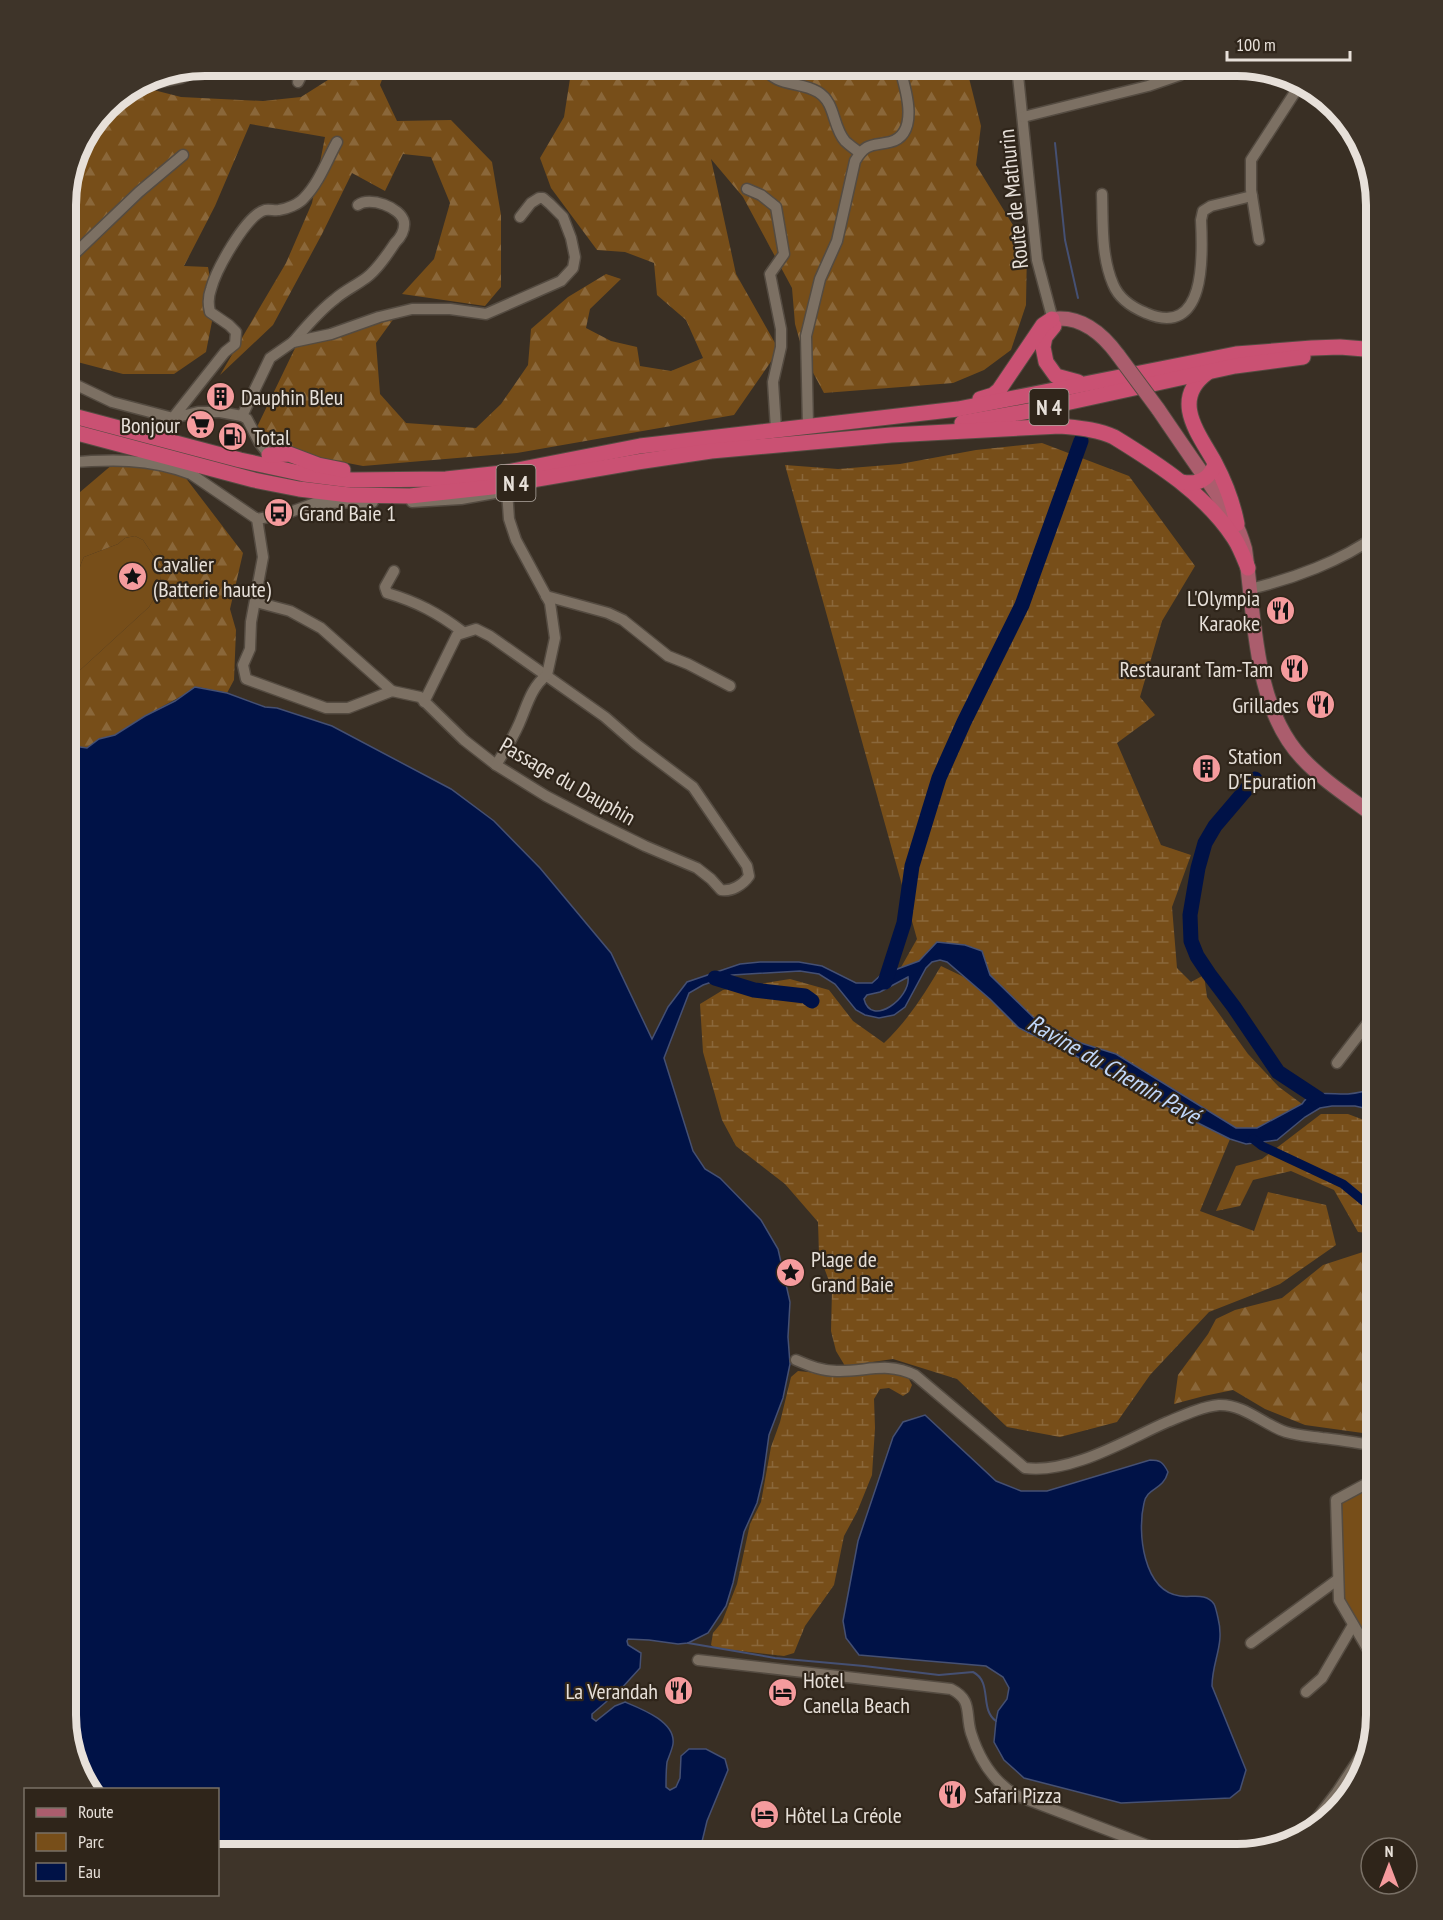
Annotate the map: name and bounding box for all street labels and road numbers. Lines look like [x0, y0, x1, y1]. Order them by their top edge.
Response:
street label: Route de Mathurin [992, 128, 1034, 270]
road number: N 4 [1030, 389, 1068, 425]
road number: N 4 [496, 465, 536, 501]
street label: Passage du Dauphin [495, 731, 641, 831]

